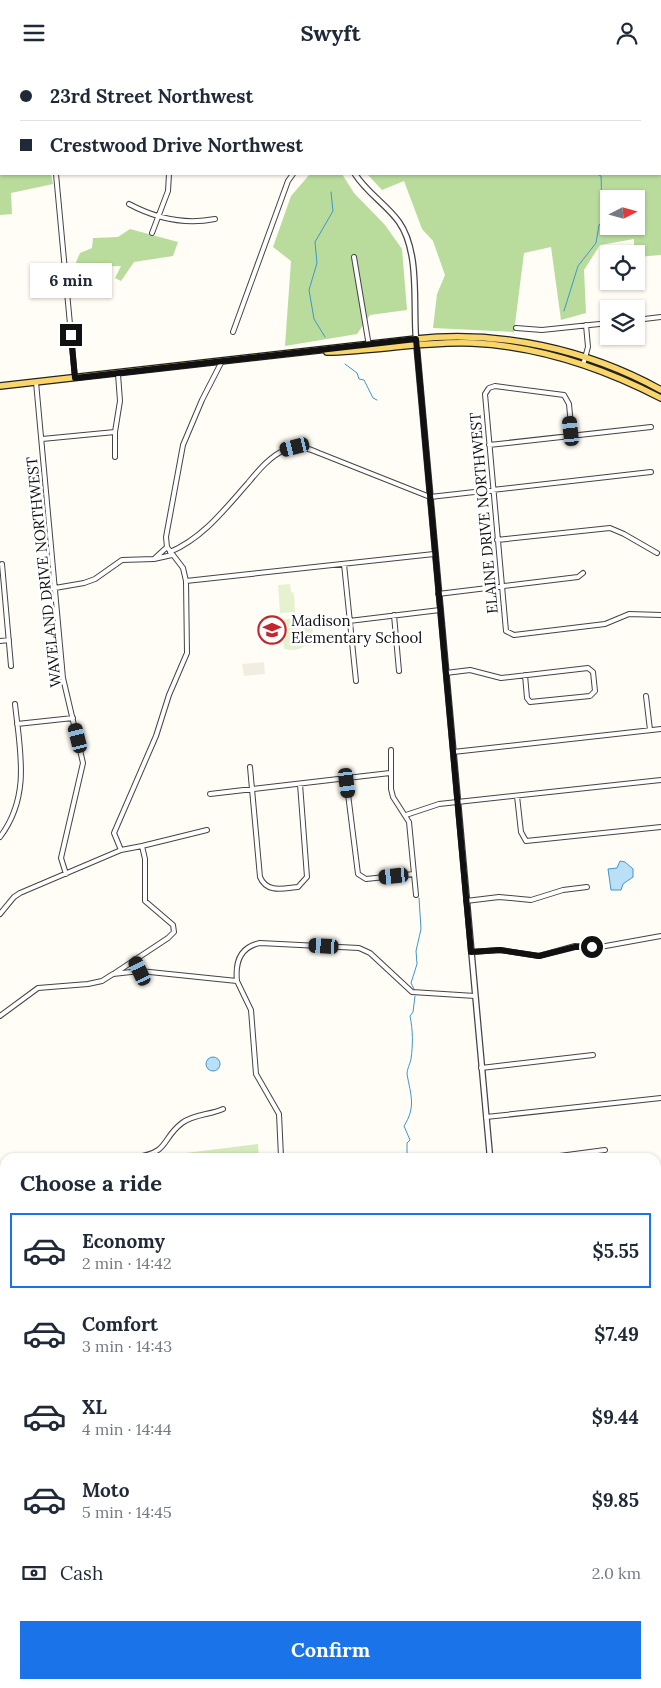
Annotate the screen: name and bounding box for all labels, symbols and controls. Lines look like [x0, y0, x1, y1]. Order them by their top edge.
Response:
icon: menu [20, 19, 48, 47]
text: Swyft [300, 19, 361, 47]
icon: person [613, 19, 641, 47]
text: 23rd Street Northwest [50, 84, 253, 108]
text: Crestwood Drive Northwest [50, 133, 303, 157]
north arrow [600, 190, 645, 235]
map controls [600, 190, 645, 345]
button: locate [600, 245, 645, 290]
callout: 6 min [30, 263, 112, 297]
text: 6 min [49, 270, 93, 290]
button: layers [600, 300, 645, 345]
route end [60, 324, 82, 346]
street label: ELAINE DRIVE NORTHWEST [465, 411, 502, 615]
car [561, 415, 580, 447]
car [278, 436, 311, 458]
street label: WAVELAND DRIVE NORTHWEST [22, 455, 65, 688]
place label: Madison Elementary School [291, 611, 422, 647]
school or university icon: Madison Elementary School [257, 615, 287, 645]
car [67, 722, 88, 754]
car [337, 767, 356, 799]
car [378, 867, 409, 885]
route start [581, 936, 603, 958]
car [308, 938, 339, 954]
car [126, 954, 153, 988]
text: Choose a ride [20, 1169, 162, 1197]
icon: car [22, 1228, 67, 1273]
text: Economy [82, 1229, 165, 1253]
text: $5.55 [593, 1239, 639, 1263]
text: 2 min · 14:42 [82, 1253, 172, 1273]
icon: car [22, 1311, 67, 1356]
text: Comfort [82, 1312, 158, 1336]
text: $7.49 [594, 1322, 639, 1346]
text: 3 min · 14:43 [82, 1336, 172, 1356]
icon: car [22, 1394, 67, 1439]
text: XL [82, 1395, 107, 1419]
text: $9.44 [592, 1405, 639, 1429]
text: 4 min · 14:44 [82, 1419, 172, 1439]
icon: car [22, 1477, 67, 1522]
text: Moto [82, 1478, 129, 1502]
text: $9.85 [592, 1488, 639, 1512]
text: 5 min · 14:45 [82, 1502, 172, 1522]
icon: cash [20, 1559, 48, 1587]
text: Cash [60, 1561, 103, 1585]
text: 2.0 km [592, 1563, 641, 1583]
button: Confirm [20, 1621, 641, 1679]

